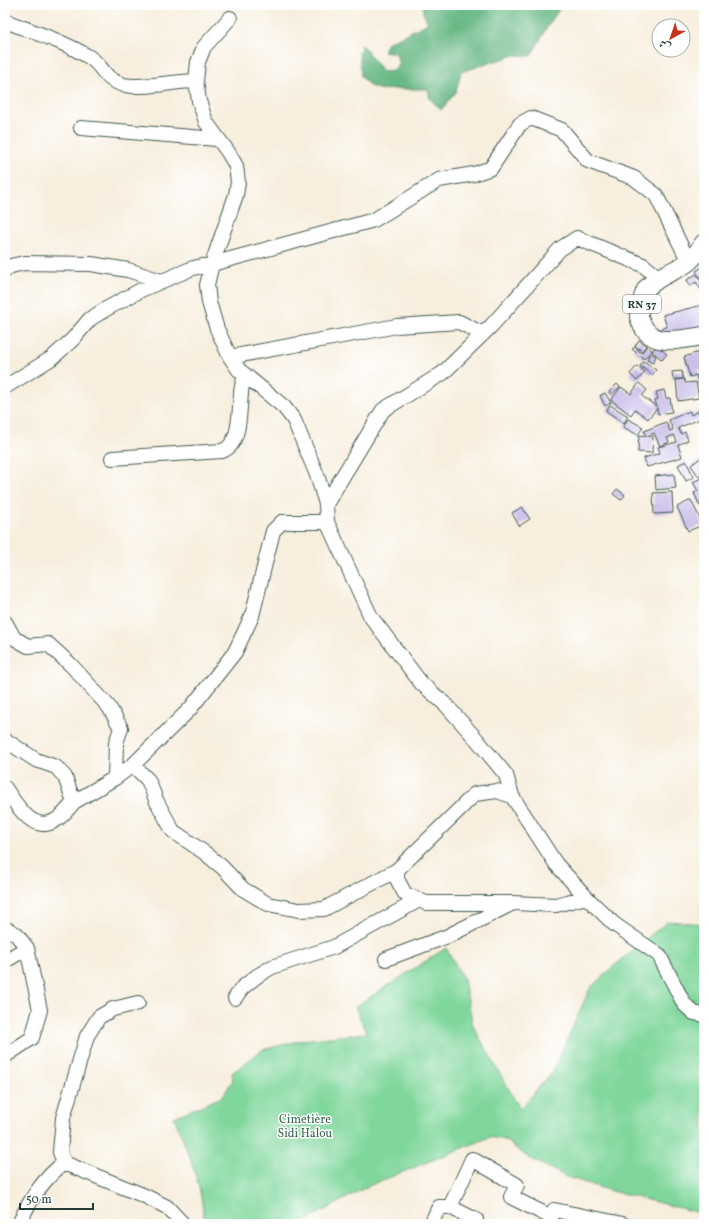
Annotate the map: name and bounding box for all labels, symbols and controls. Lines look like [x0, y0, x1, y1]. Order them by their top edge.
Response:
north arrow [651, 18, 691, 58]
text: ش [656, 35, 675, 54]
road number: RN 37 [623, 295, 661, 313]
park label: Cimetière Sidi Halou [278, 1112, 333, 1142]
scale bar [20, 1185, 93, 1211]
text: 50 m [26, 1192, 52, 1208]

